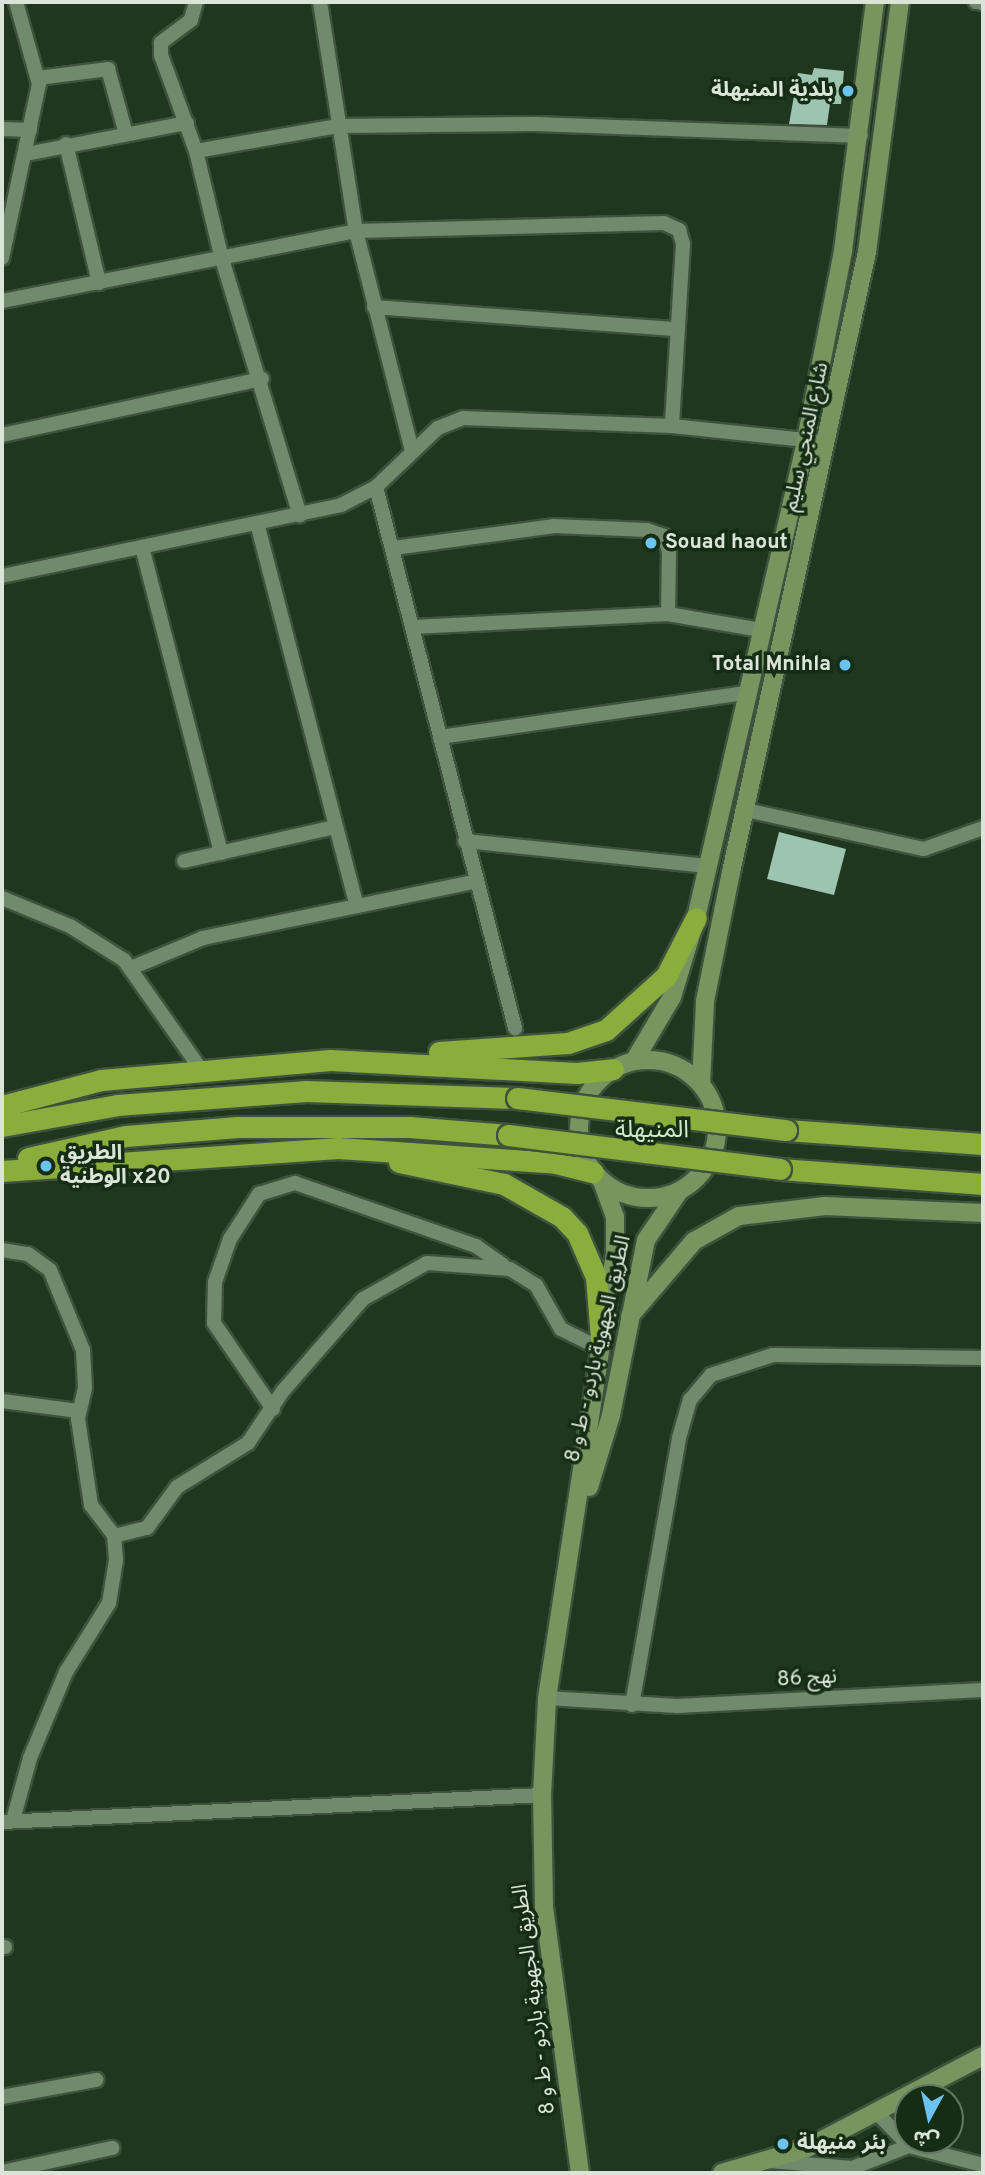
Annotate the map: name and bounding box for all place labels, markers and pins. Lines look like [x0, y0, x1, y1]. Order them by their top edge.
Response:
place label: بلدية المنيهلة [711, 78, 834, 104]
marker: بلدية المنيهلة [840, 83, 856, 99]
place label: Souad haout [665, 530, 788, 556]
marker: Souad haout [643, 535, 659, 551]
place label: Total Mnihla [712, 652, 831, 678]
marker: Total Mnihla [837, 657, 853, 673]
place label: الطريق الوطنية x20 [60, 1141, 171, 1191]
marker: الطريق الوطنية x20 [38, 1158, 54, 1174]
place label: بئر منيهلة [797, 2131, 886, 2157]
marker: بئر منيهلة [775, 2136, 791, 2152]

